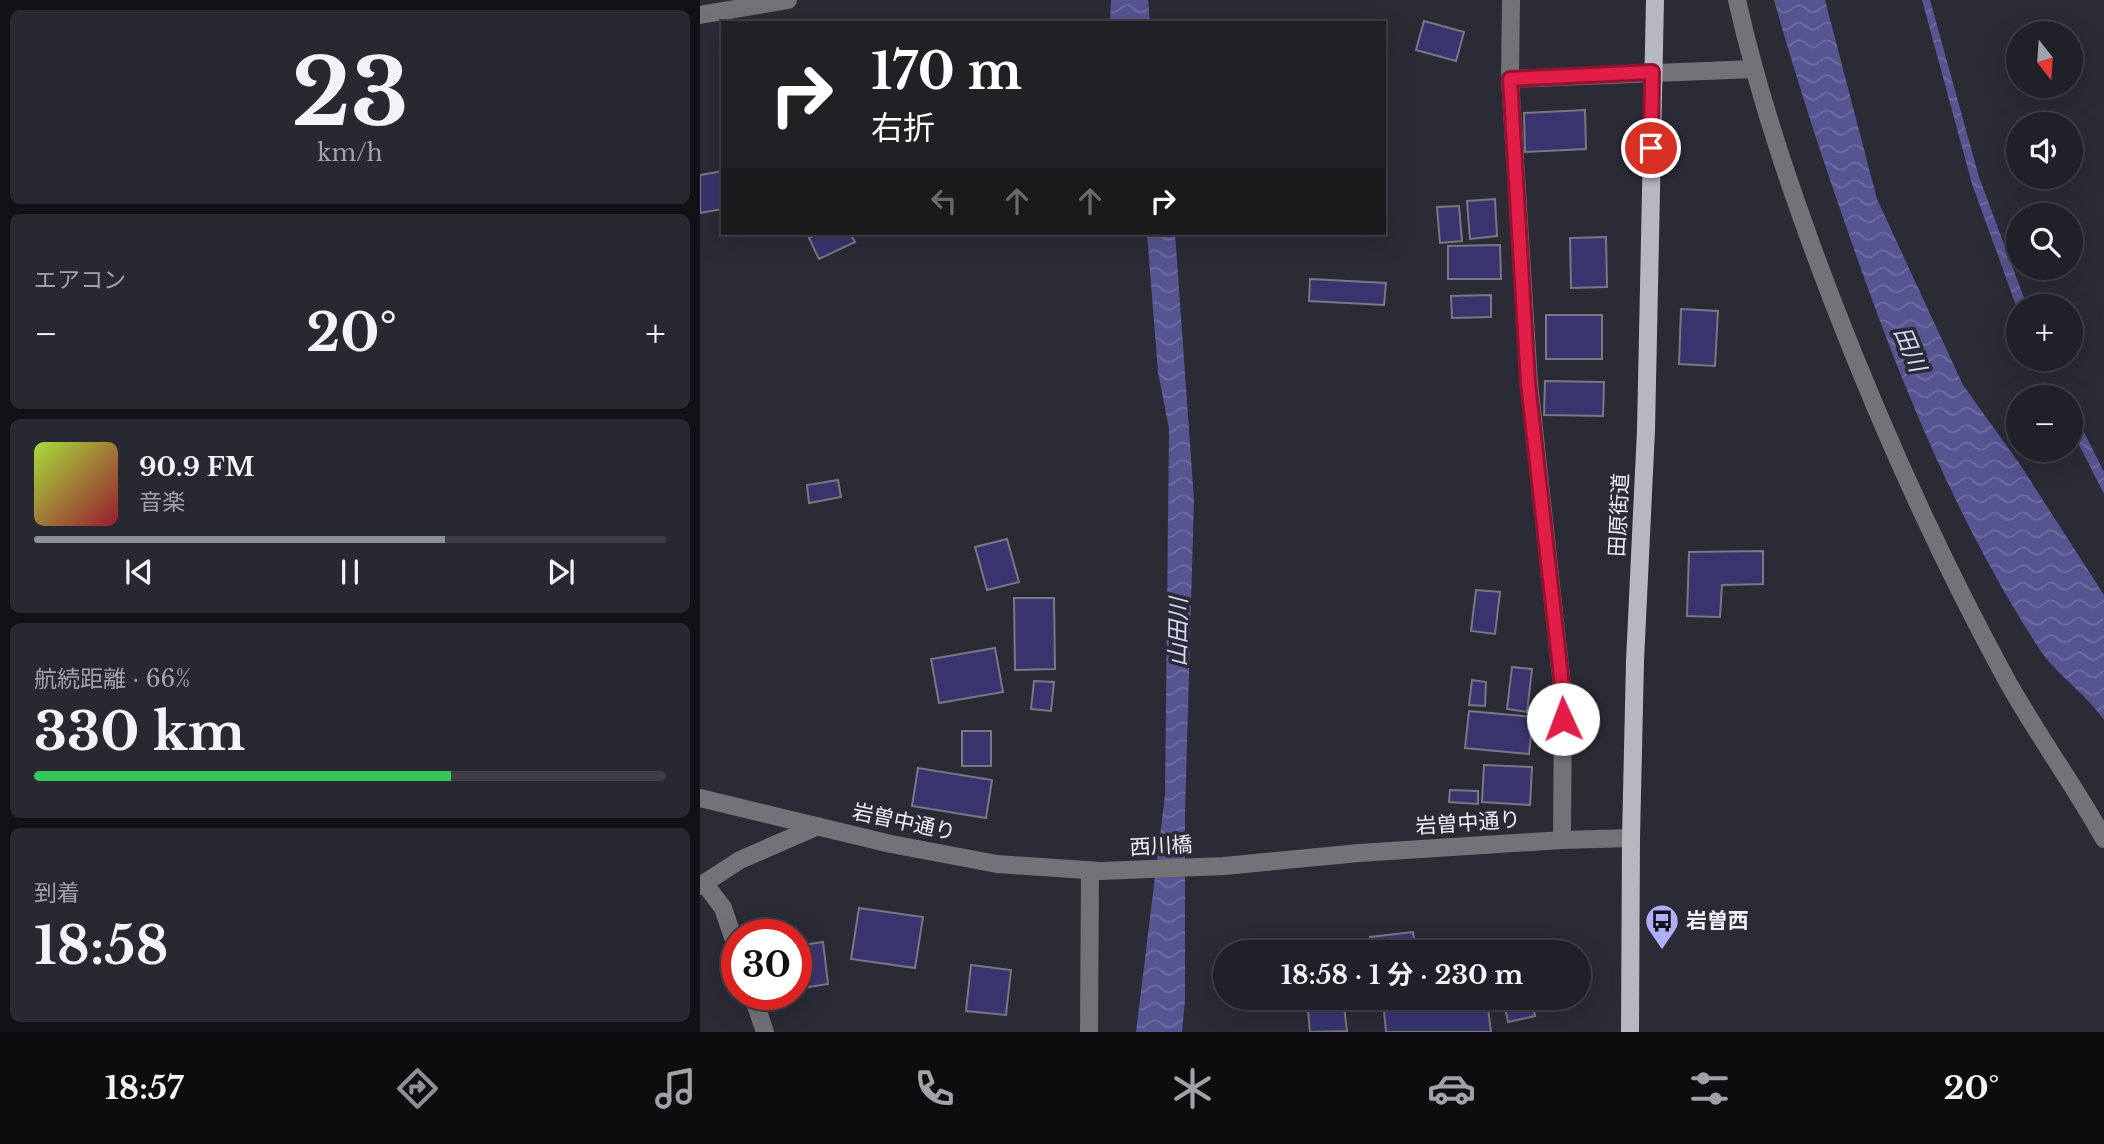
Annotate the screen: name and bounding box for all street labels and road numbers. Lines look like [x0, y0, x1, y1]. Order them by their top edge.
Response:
street label: 田原街道 [1604, 472, 1634, 558]
street label: 岩曽中通り [850, 798, 958, 846]
street label: 岩曽中通り [1415, 806, 1521, 840]
street label: 西川橋 [1129, 831, 1193, 861]

